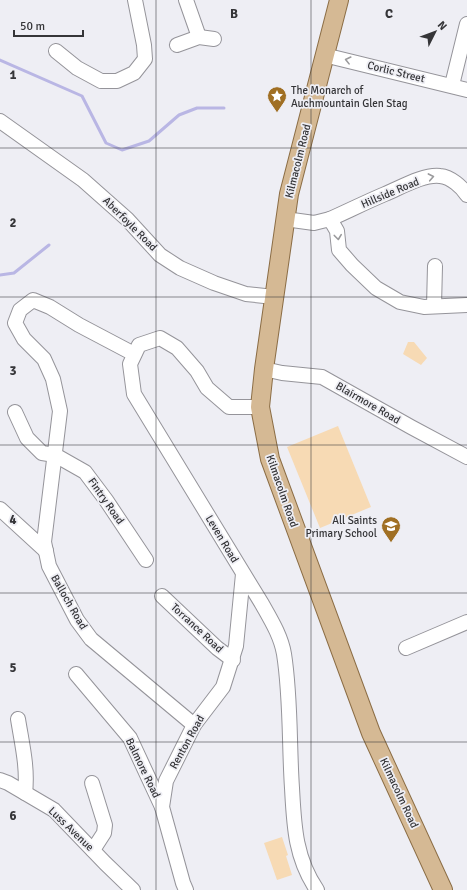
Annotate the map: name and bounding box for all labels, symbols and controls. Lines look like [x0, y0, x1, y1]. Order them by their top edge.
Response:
text: B [230, 6, 238, 22]
text: C [385, 6, 393, 22]
scale bar [14, 12, 83, 38]
north arrow [415, 12, 455, 52]
text: N [435, 18, 449, 33]
text: 50 m [20, 19, 45, 34]
one-way arrow [344, 57, 351, 65]
street label: Corlic Street [366, 59, 426, 85]
text: 1 [9, 67, 17, 83]
place label: The Monarch of Auchmountain Glen Stag [291, 84, 408, 110]
place icon: The Monarch of Auchmountain Glen Stag [266, 85, 288, 113]
street label: Kilmacolm Road [283, 122, 314, 199]
one-way arrow [428, 174, 434, 182]
street label: Hillside Road [359, 175, 421, 211]
street label: Aberfoyle Road [100, 194, 160, 254]
text: 2 [9, 215, 17, 231]
one-way arrow [333, 234, 342, 241]
text: 3 [9, 363, 17, 379]
street label: Blairmore Road [333, 379, 403, 427]
street label: Kilmacolm Road [264, 453, 301, 529]
street label: Fintry Road [85, 475, 127, 527]
text: 4 [9, 512, 17, 528]
street label: Leven Road [203, 513, 241, 565]
place label: All Saints Primary School [306, 514, 377, 540]
school or university icon: All Saints Primary School [380, 515, 402, 543]
street label: Balloch Road [48, 572, 90, 632]
street label: Torrance Road [168, 601, 226, 656]
text: 5 [9, 660, 17, 676]
street label: Renton Road [167, 713, 207, 771]
street label: Balmore Road [123, 736, 163, 800]
street label: Kilmacolm Road [377, 756, 421, 830]
street label: Luss Avenue [46, 804, 96, 854]
text: 6 [9, 808, 17, 824]

